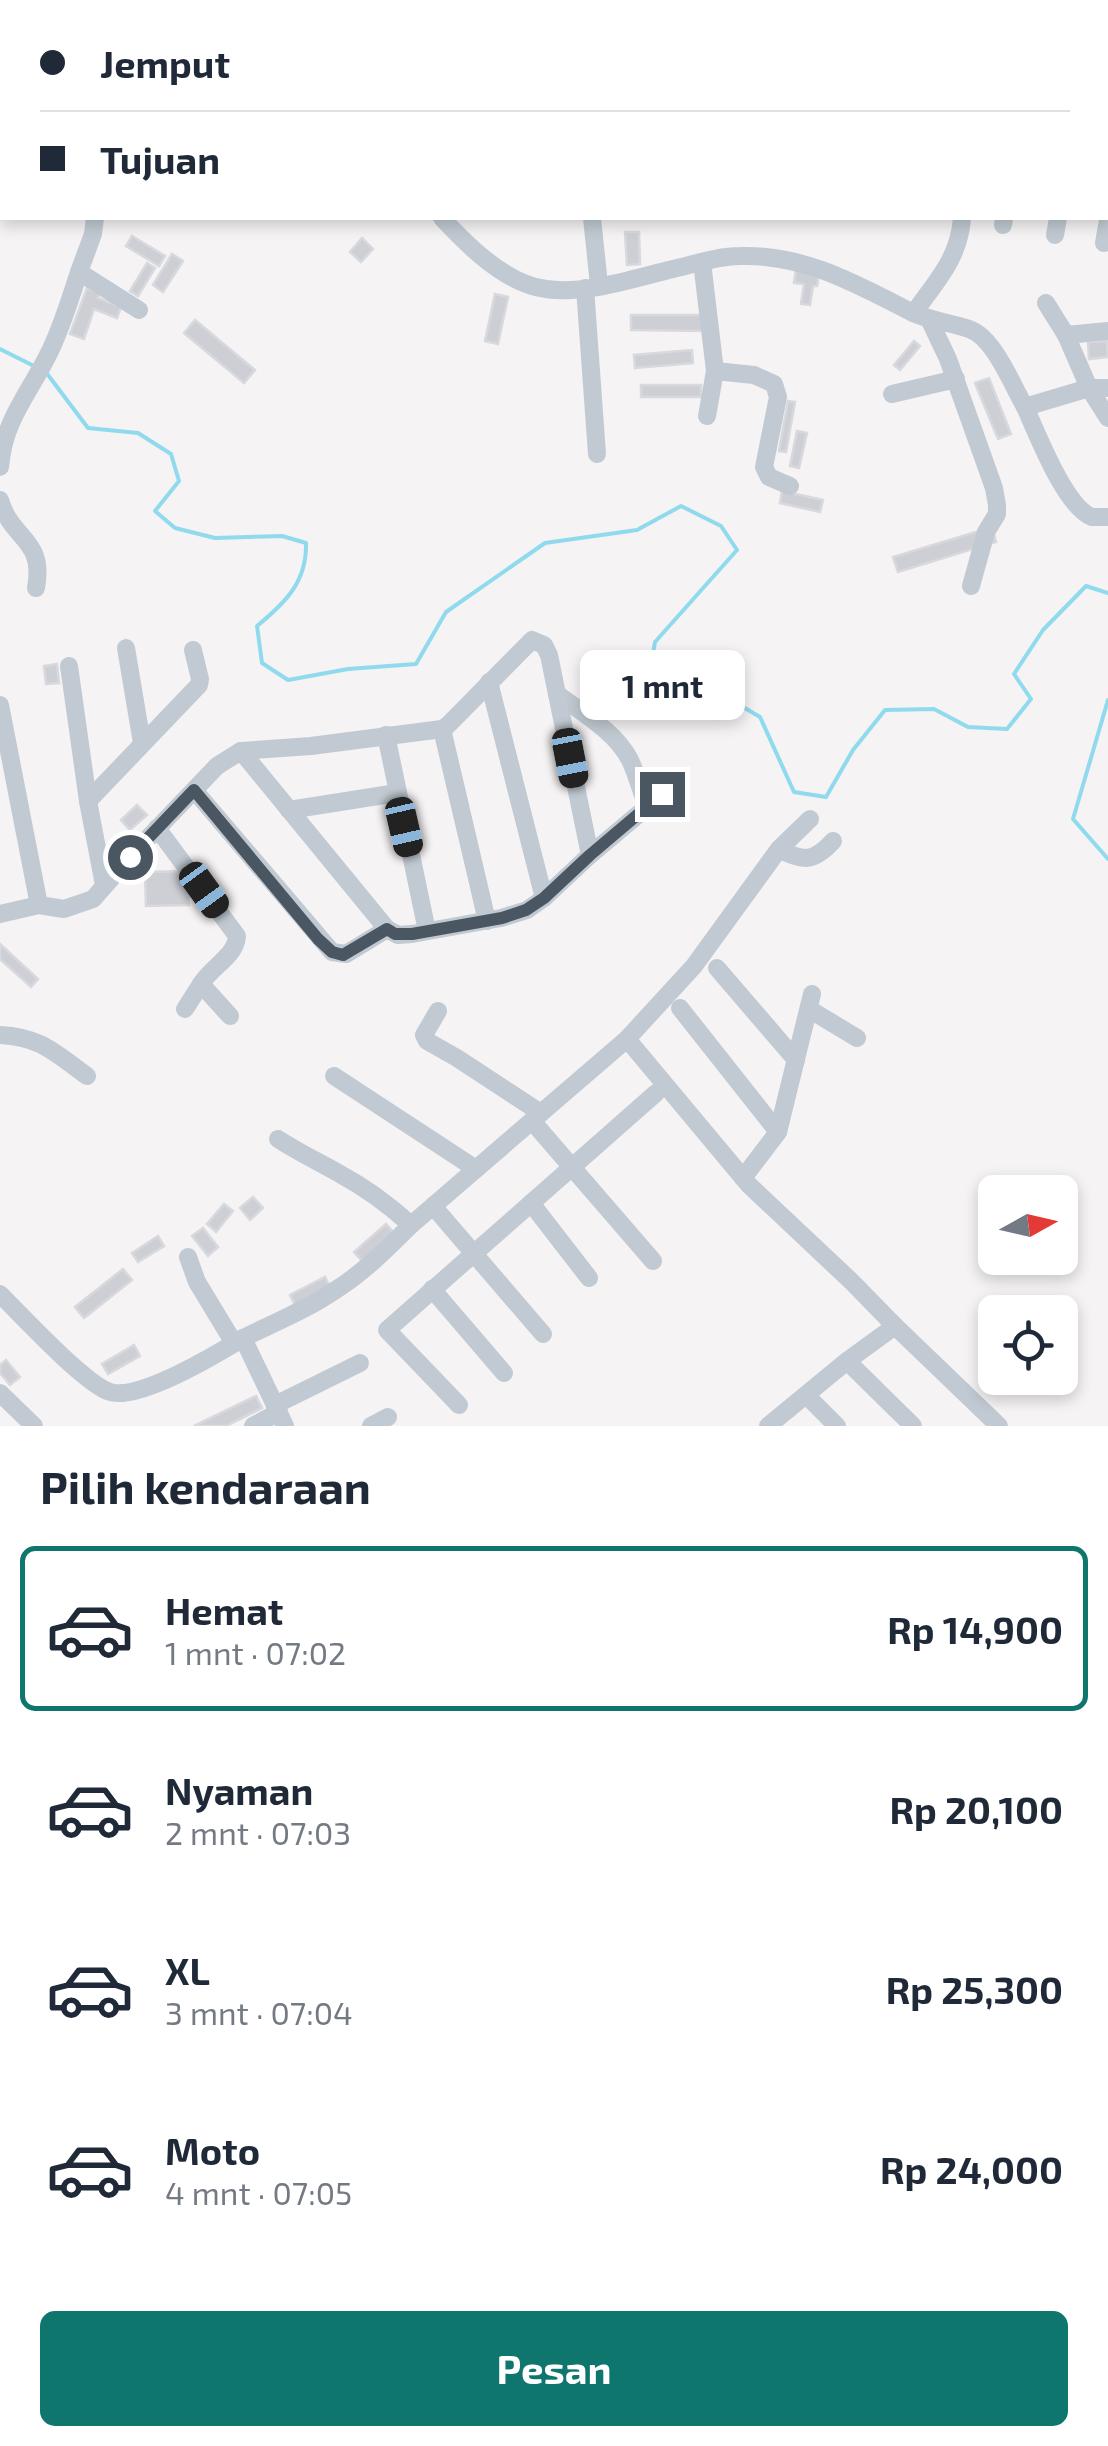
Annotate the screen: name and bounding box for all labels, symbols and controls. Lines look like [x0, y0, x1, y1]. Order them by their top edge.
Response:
text: Jemput [100, 40, 230, 86]
text: Tujuan [100, 136, 220, 182]
callout: 1 mnt [580, 649, 744, 719]
text: 1 mnt [622, 666, 703, 704]
car [550, 726, 590, 790]
route end [640, 772, 685, 817]
car [383, 794, 425, 860]
route start [108, 835, 153, 880]
car [174, 857, 234, 923]
north arrow [978, 1175, 1078, 1275]
map controls [978, 1175, 1078, 1395]
button: locate [978, 1295, 1078, 1395]
text: Pilih kendaraan [40, 1459, 371, 1513]
icon: car [45, 1584, 135, 1674]
text: Hemat [165, 1587, 283, 1633]
text: Rp 14,900 [887, 1606, 1063, 1652]
text: 1 mnt · 07:02 [165, 1633, 346, 1671]
icon: car [45, 1764, 135, 1854]
text: Nyaman [165, 1767, 313, 1813]
text: Rp 20,100 [889, 1786, 1063, 1832]
text: 2 mnt · 07:03 [165, 1813, 351, 1851]
icon: car [45, 1944, 135, 2034]
text: XL [165, 1947, 210, 1993]
text: Rp 25,300 [886, 1966, 1063, 2012]
text: 3 mnt · 07:04 [165, 1993, 353, 2031]
icon: car [45, 2124, 135, 2214]
text: Moto [165, 2127, 260, 2173]
text: Rp 24,000 [880, 2146, 1063, 2192]
text: 4 mnt · 07:05 [165, 2173, 352, 2211]
button: Pesan [40, 2311, 1068, 2426]

